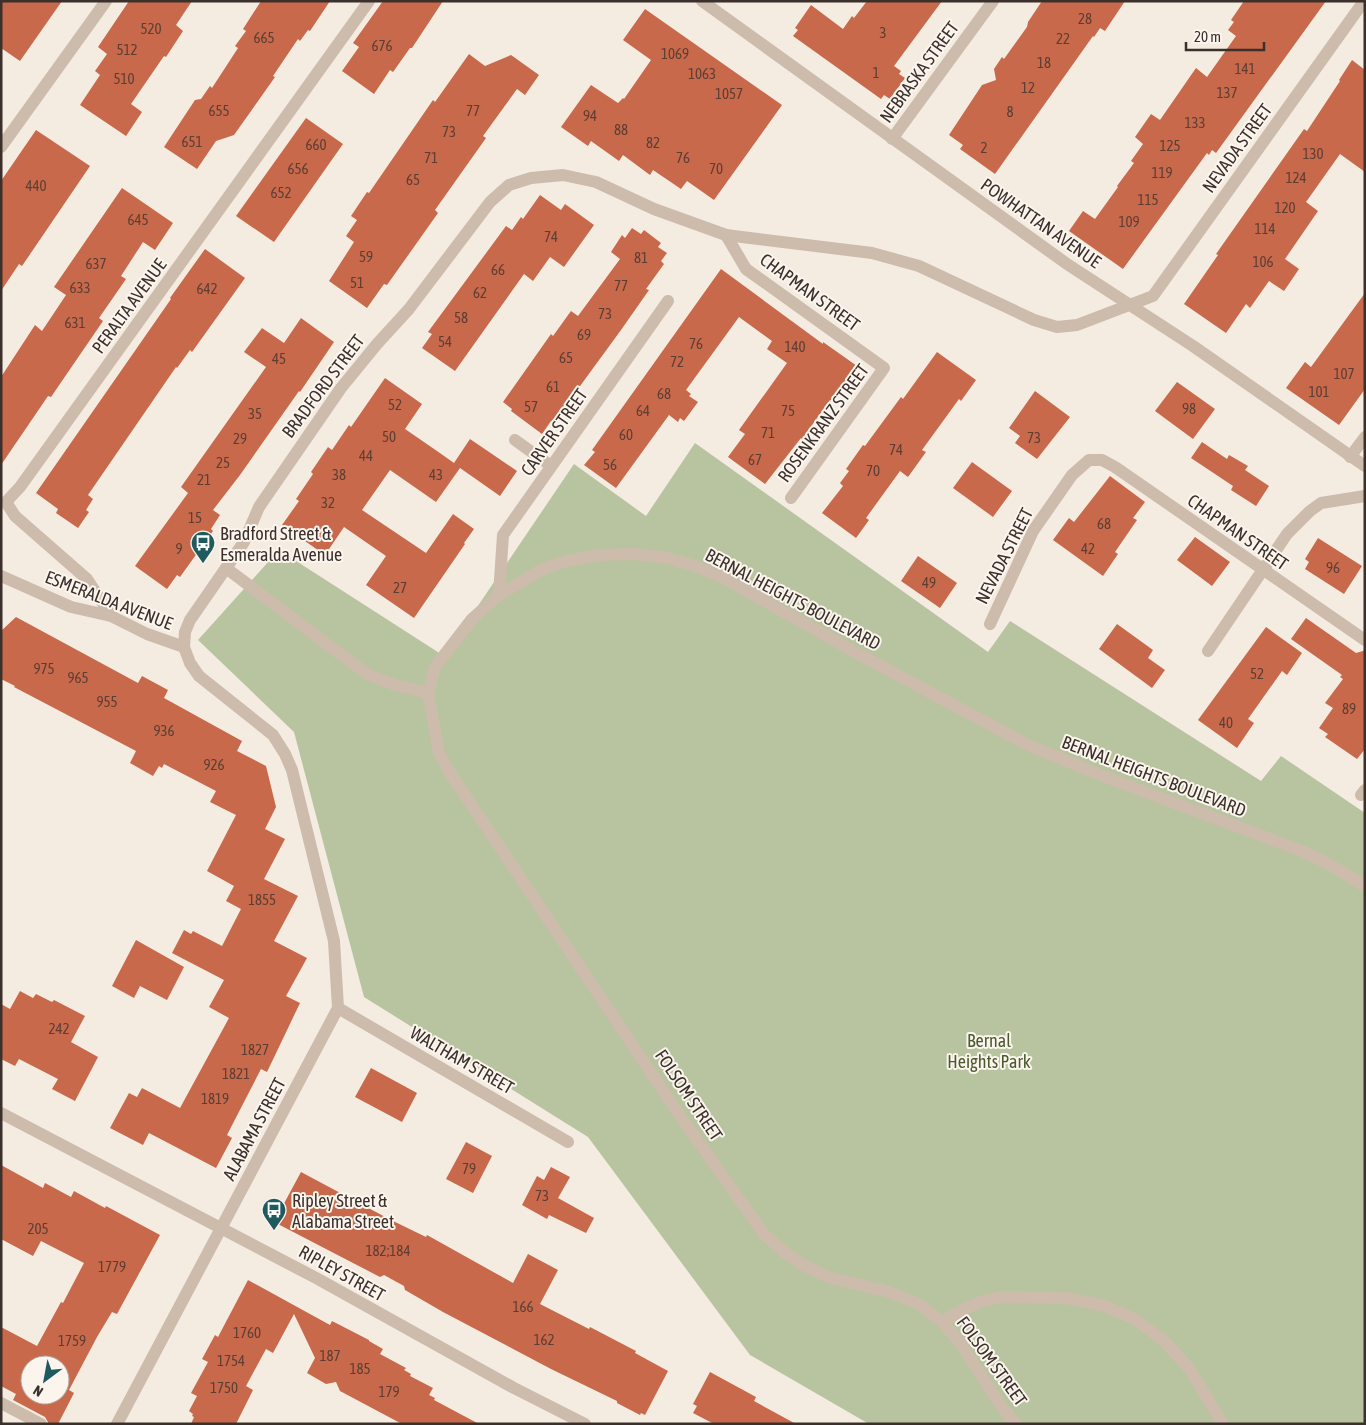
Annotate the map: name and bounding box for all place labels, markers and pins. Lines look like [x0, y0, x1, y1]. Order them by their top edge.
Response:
place label: Bradford Street & Esmeralda Avenue [220, 523, 342, 565]
bus stop icon: Bradford Street & Esmeralda Avenue [190, 530, 216, 564]
place label: Ripley Street & Alabama Street [292, 1190, 394, 1232]
bus stop icon: Ripley Street & Alabama Street [261, 1197, 287, 1231]

